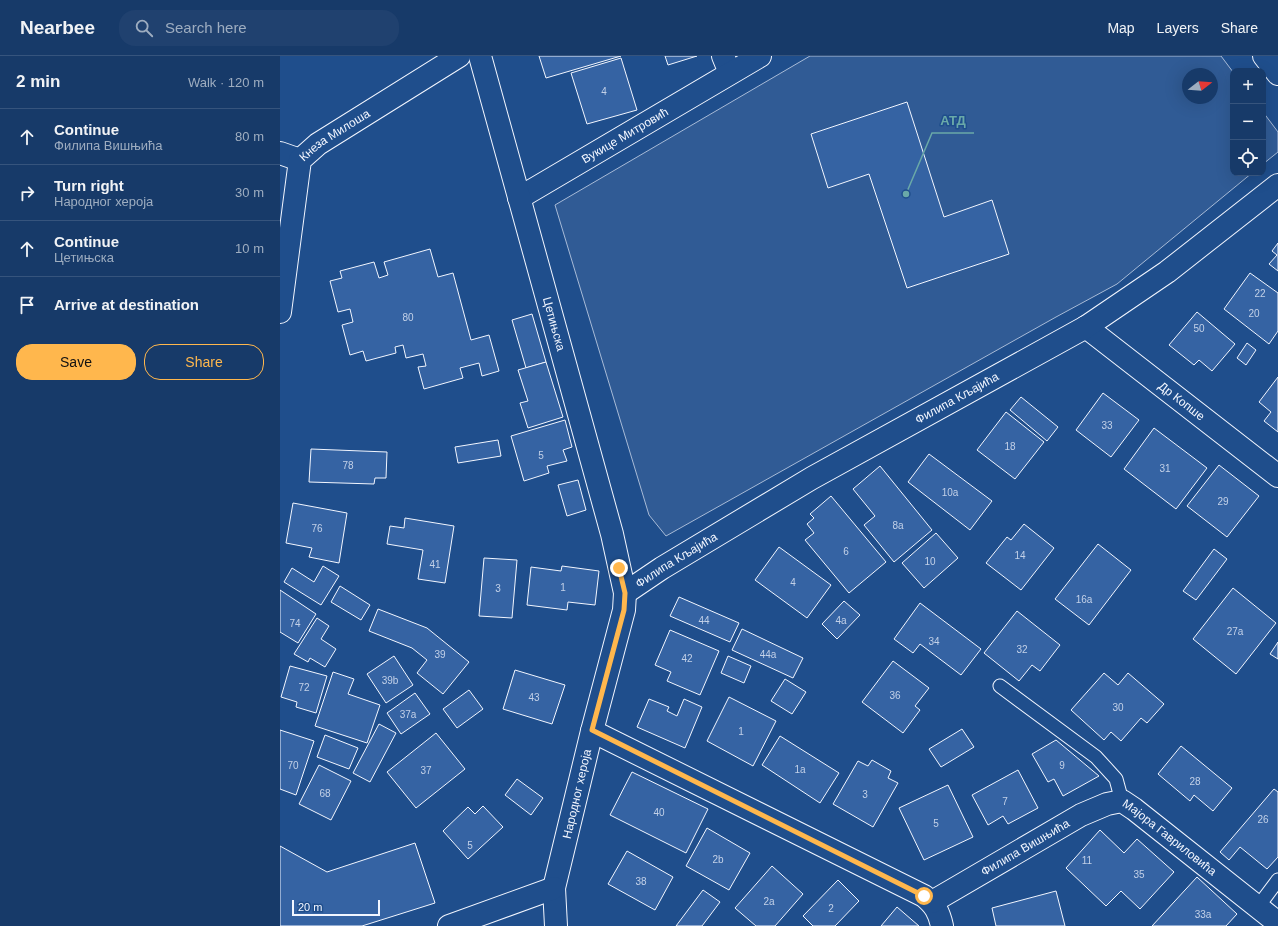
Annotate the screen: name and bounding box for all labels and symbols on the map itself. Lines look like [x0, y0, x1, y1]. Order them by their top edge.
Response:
north arrow [1182, 68, 1218, 104]
house number: 4 [601, 86, 607, 97]
street label: Вукице Митровић [579, 105, 671, 166]
street label: Кнеза Милоша [296, 106, 373, 164]
callout: АТД [932, 108, 974, 133]
text: АТД [940, 113, 967, 128]
house number: 22 [1254, 288, 1266, 299]
street label: Цетињска [540, 295, 568, 353]
house number: 20 [1248, 308, 1260, 319]
house number: 80 [402, 312, 414, 323]
house number: 50 [1193, 323, 1205, 334]
street label: Филипа Кљајића [913, 369, 1001, 427]
street label: Др Копше [1156, 379, 1208, 424]
house number: 33 [1101, 420, 1113, 431]
house number: 18 [1004, 441, 1016, 452]
house number: 5 [538, 450, 544, 461]
house number: 78 [342, 460, 354, 471]
house number: 31 [1159, 463, 1171, 474]
house number: 10a [942, 487, 959, 498]
house number: 29 [1217, 496, 1229, 507]
house number: 8a [892, 520, 904, 531]
house number: 76 [311, 523, 323, 534]
street label: Филипа Кљајића [633, 529, 720, 591]
house number: 6 [843, 546, 849, 557]
house number: 14 [1014, 550, 1026, 561]
house number: 10 [924, 556, 936, 567]
house number: 41 [429, 559, 441, 570]
route end [610, 559, 628, 577]
house number: 4 [790, 577, 796, 588]
house number: 1 [560, 582, 566, 593]
house number: 3 [495, 583, 501, 594]
house number: 16a [1076, 594, 1093, 605]
house number: 44 [698, 615, 710, 626]
house number: 4a [835, 615, 847, 626]
house number: 74 [289, 618, 301, 629]
house number: 27a [1227, 626, 1244, 637]
house number: 34 [928, 636, 940, 647]
house number: 32 [1016, 644, 1028, 655]
house number: 39 [434, 649, 446, 660]
house number: 44a [760, 649, 777, 660]
house number: 42 [681, 653, 693, 664]
house number: 39b [382, 675, 399, 686]
house number: 72 [298, 682, 310, 693]
house number: 36 [889, 690, 901, 701]
house number: 43 [528, 692, 540, 703]
house number: 30 [1112, 702, 1124, 713]
house number: 37a [400, 709, 417, 720]
house number: 1 [738, 726, 744, 737]
street label: Народног хероја [560, 747, 594, 840]
house number: 70 [287, 760, 299, 771]
house number: 9 [1059, 760, 1065, 771]
house number: 1a [794, 764, 806, 775]
house number: 37 [420, 765, 432, 776]
house number: 28 [1189, 776, 1201, 787]
house number: 68 [319, 788, 331, 799]
house number: 3 [862, 789, 868, 800]
house number: 7 [1002, 796, 1008, 807]
street label: Мајора Гавриловића [1120, 796, 1220, 879]
house number: 40 [653, 807, 665, 818]
house number: 26 [1257, 814, 1269, 825]
street label: Филипа Вишњића [978, 816, 1072, 879]
house number: 5 [933, 818, 939, 829]
house number: 5 [467, 840, 473, 851]
house number: 2b [712, 854, 724, 865]
house number: 11 [1082, 855, 1093, 866]
house number: 35 [1133, 869, 1145, 880]
house number: 38 [635, 876, 647, 887]
route start [915, 887, 933, 905]
house number: 2a [763, 896, 775, 907]
scale bar [292, 898, 380, 917]
house number: 2 [828, 903, 834, 914]
house number: 33a [1195, 909, 1212, 920]

